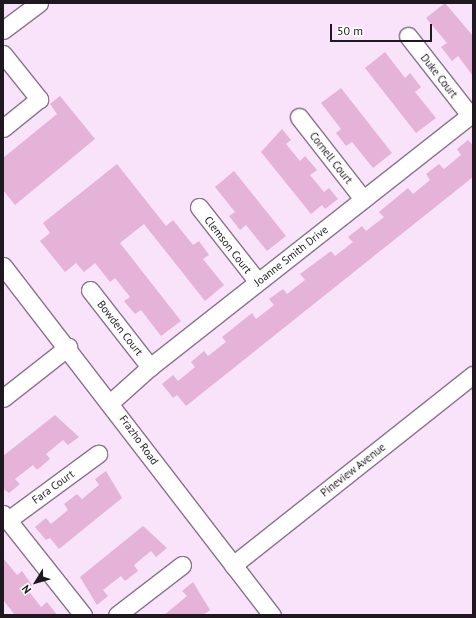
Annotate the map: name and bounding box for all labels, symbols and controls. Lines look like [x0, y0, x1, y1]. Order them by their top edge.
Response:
scale bar [332, 16, 434, 42]
text: 50 m [337, 23, 363, 38]
street label: Duke Court [418, 51, 460, 101]
street label: Cornell Court [307, 130, 355, 186]
street label: Clemson Court [202, 214, 254, 276]
street label: Joanne Smith Drive [251, 223, 331, 289]
street label: Bowden Court [94, 298, 146, 358]
street label: Frazho Road [117, 413, 161, 467]
street label: Pineview Avenue [318, 440, 388, 500]
street label: Fara Court [29, 467, 77, 507]
north arrow [16, 562, 56, 602]
text: N [19, 582, 34, 596]

